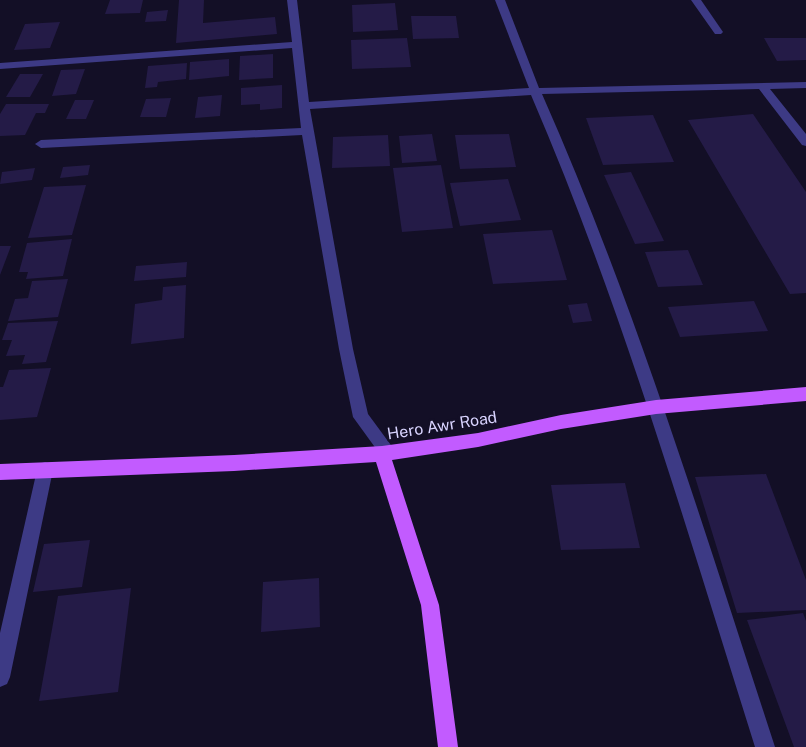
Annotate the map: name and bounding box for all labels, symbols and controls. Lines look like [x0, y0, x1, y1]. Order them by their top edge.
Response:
street label: Hero Awr Road [386, 407, 498, 444]

